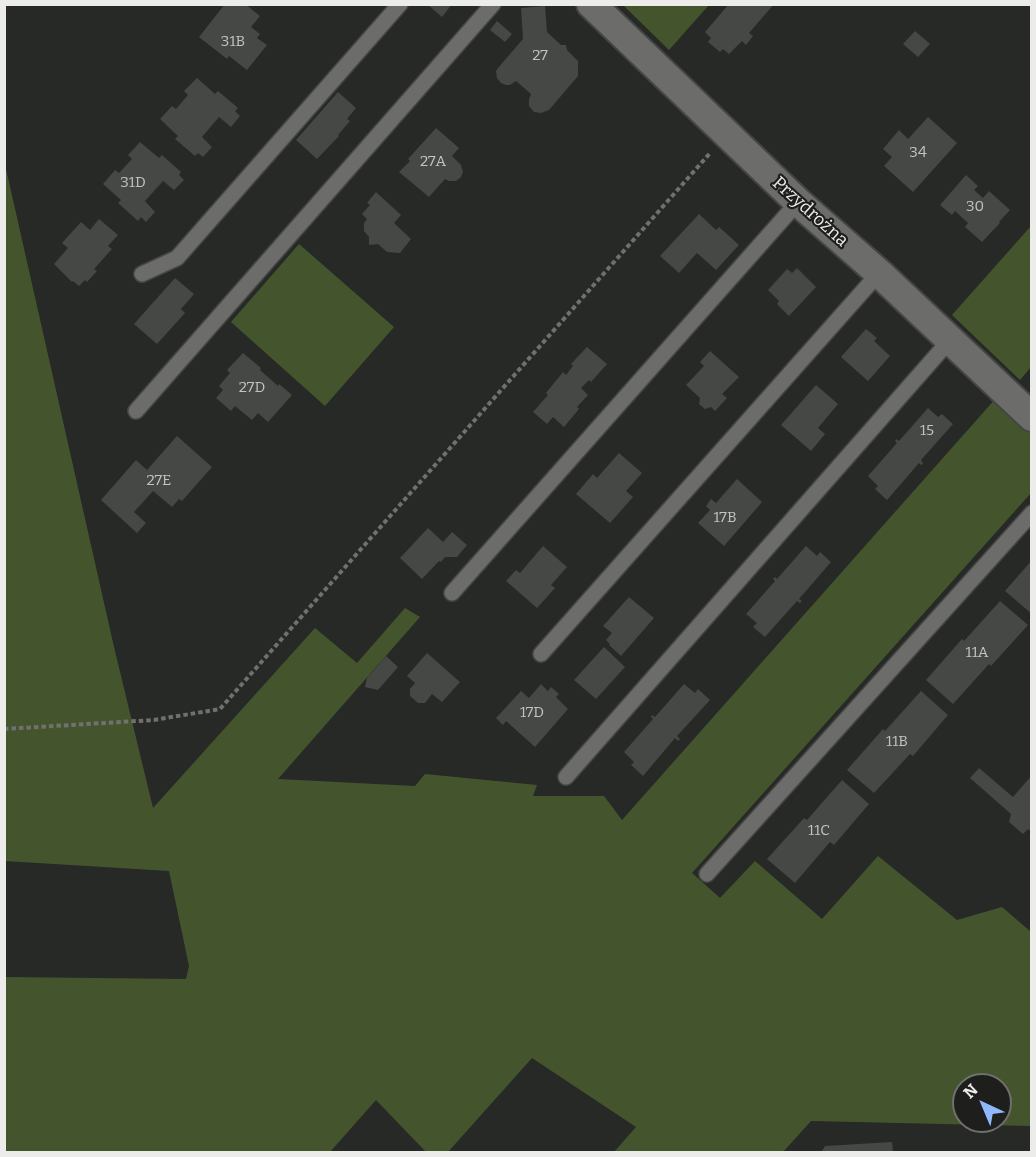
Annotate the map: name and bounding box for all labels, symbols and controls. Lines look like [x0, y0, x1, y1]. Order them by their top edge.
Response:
house number: 31B [221, 33, 245, 51]
house number: 27 [532, 47, 548, 65]
house number: 34 [909, 144, 927, 162]
house number: 27A [420, 153, 446, 171]
street label: Przydrożna [768, 172, 852, 252]
house number: 31D [120, 174, 146, 192]
house number: 30 [966, 198, 984, 216]
house number: 27D [239, 379, 265, 397]
house number: 15 [920, 422, 934, 440]
house number: 27E [147, 472, 171, 490]
house number: 17B [713, 509, 737, 527]
house number: 11A [966, 644, 988, 662]
house number: 17D [520, 704, 544, 722]
house number: 11B [886, 733, 908, 751]
house number: 11C [808, 822, 830, 840]
north arrow [952, 1073, 1012, 1133]
text: N [959, 1080, 982, 1102]

